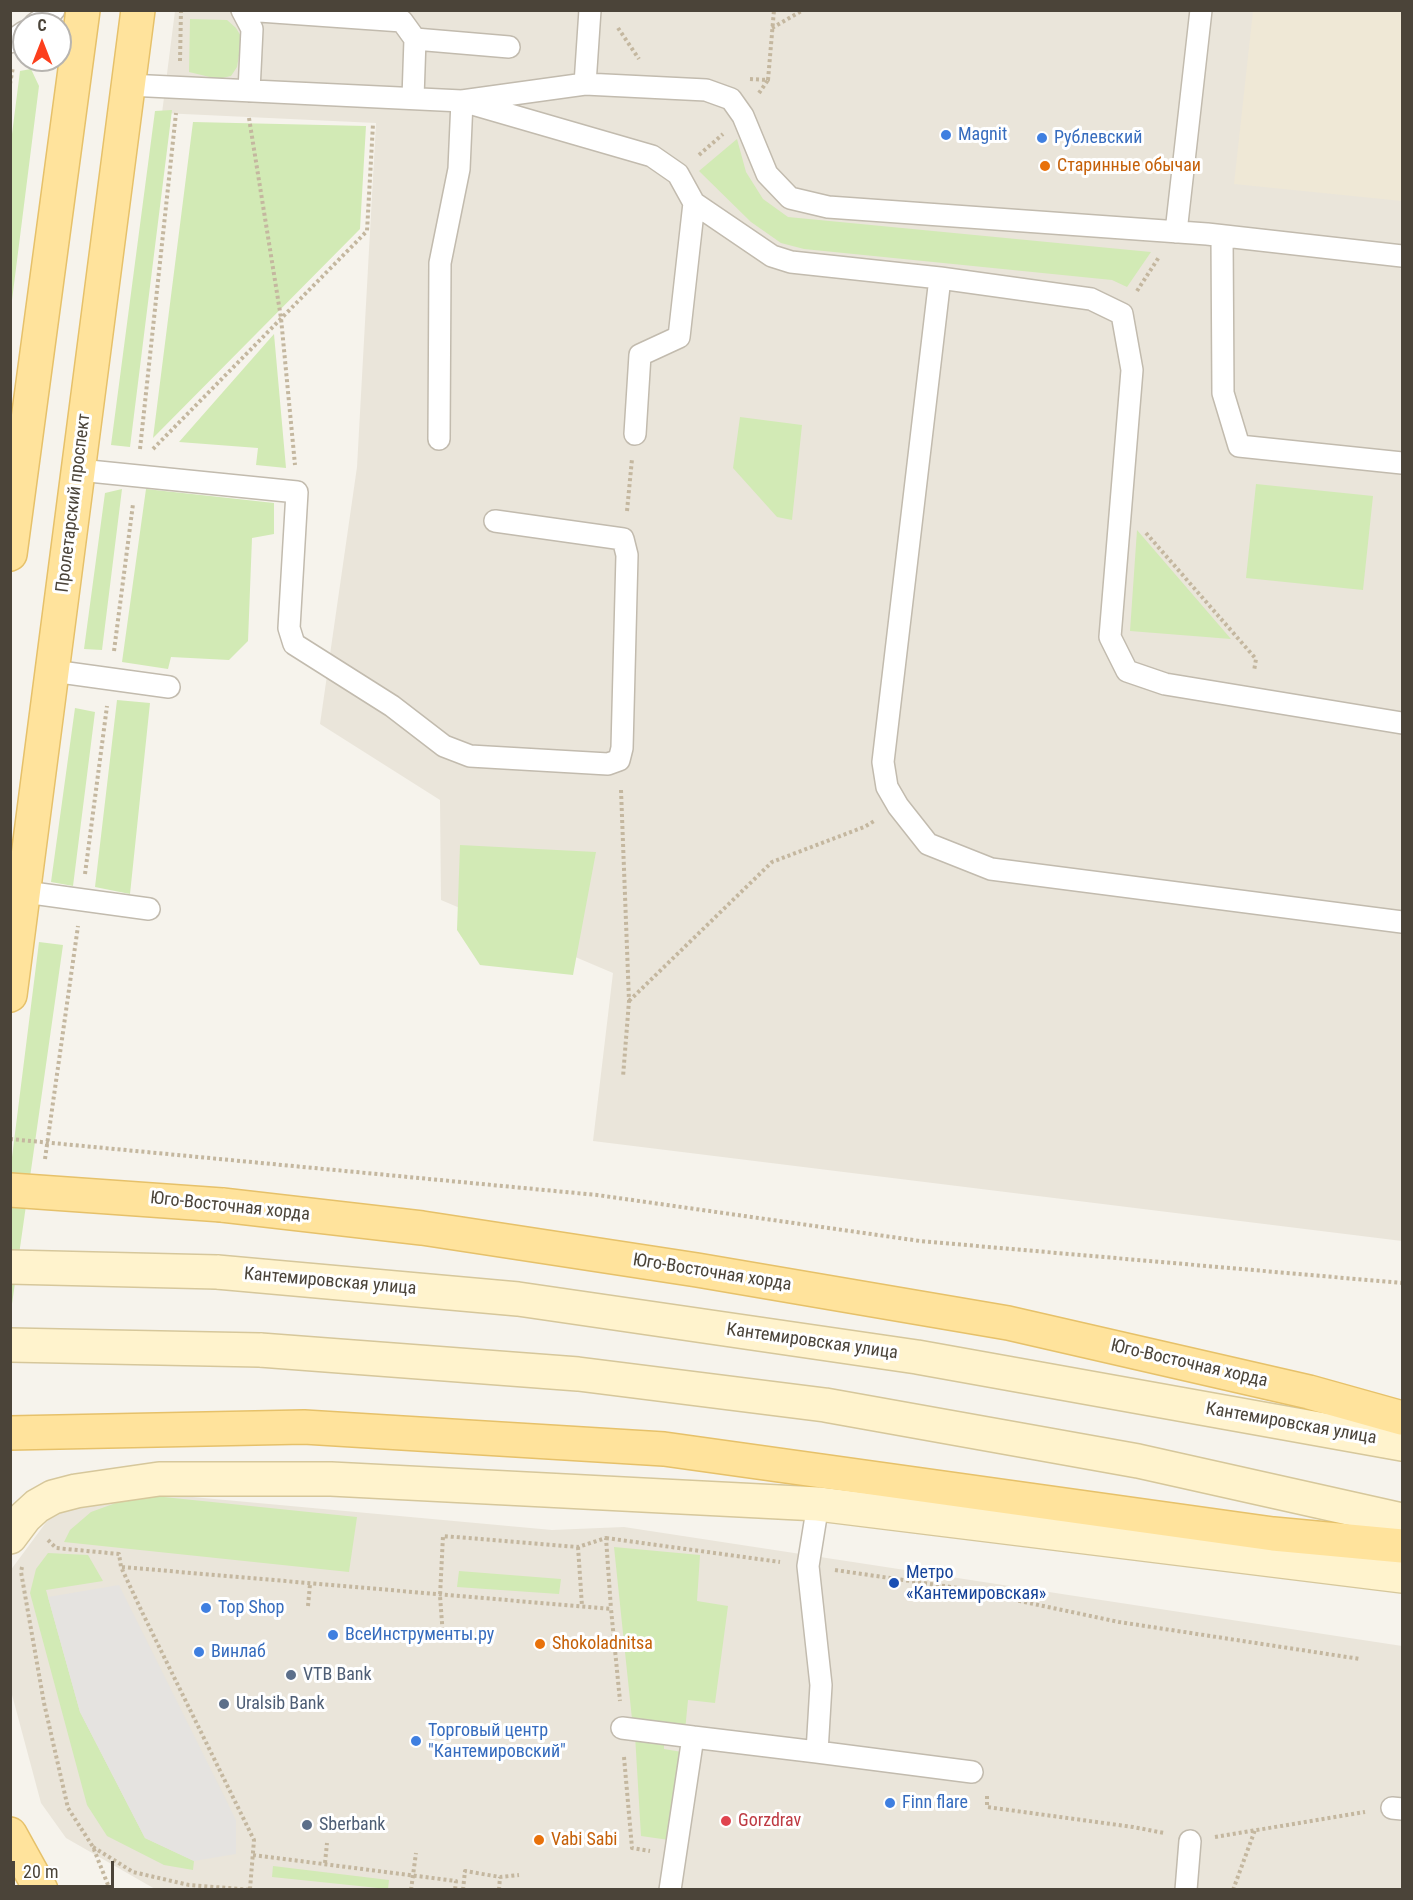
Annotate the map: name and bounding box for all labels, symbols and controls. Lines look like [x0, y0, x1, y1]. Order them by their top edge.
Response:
north arrow [12, 12, 72, 72]
text: С [37, 16, 47, 35]
place label: Magnit [958, 124, 1007, 146]
place label: Рублевский [1054, 127, 1142, 149]
marker: Magnit [939, 128, 953, 142]
marker: Рублевский [1035, 131, 1049, 145]
place label: Старинные обычаи [1057, 155, 1201, 177]
marker: Старинные обычаи [1038, 159, 1052, 173]
street label: Пролетарский проспект [52, 412, 96, 594]
street label: Юго-Восточная хорда [149, 1188, 311, 1226]
street label: Юго-Восточная хорда [631, 1250, 793, 1296]
street label: Кантемировская улица [243, 1264, 417, 1300]
street label: Кантемировская улица [725, 1319, 899, 1365]
street label: Юго-Восточная хорда [1108, 1335, 1270, 1393]
street label: Кантемировская улица [1204, 1398, 1378, 1450]
place label: Метро «Кантемировская» [906, 1562, 1046, 1604]
marker: Метро «Кантемировская» [887, 1576, 901, 1590]
place label: Top Shop [218, 1597, 284, 1619]
marker: Top Shop [199, 1601, 213, 1615]
place label: ВсеИнструменты.ру [345, 1624, 494, 1646]
marker: ВсеИнструменты.ру [326, 1628, 340, 1642]
place label: Shokoladnitsa [552, 1633, 653, 1655]
marker: Shokoladnitsa [533, 1637, 547, 1651]
place label: Винлаб [211, 1641, 266, 1663]
marker: Винлаб [192, 1645, 206, 1659]
place label: VTB Bank [303, 1664, 372, 1686]
marker: VTB Bank [284, 1668, 298, 1682]
place label: Uralsib Bank [236, 1693, 325, 1715]
marker: Uralsib Bank [217, 1697, 231, 1711]
place label: Торговый центр "Кантемировский" [428, 1720, 566, 1762]
marker: Торговый центр "Кантемировский" [409, 1734, 423, 1748]
place label: Finn flare [902, 1792, 968, 1814]
marker: Finn flare [883, 1796, 897, 1810]
place label: Gorzdrav [738, 1810, 801, 1832]
place label: Sberbank [319, 1814, 385, 1836]
marker: Gorzdrav [719, 1814, 733, 1828]
marker: Sberbank [300, 1818, 314, 1832]
place label: Vabi Sabi [551, 1829, 617, 1851]
marker: Vabi Sabi [532, 1833, 546, 1847]
scale bar [15, 1849, 117, 1887]
text: 20 m [23, 1861, 58, 1882]

